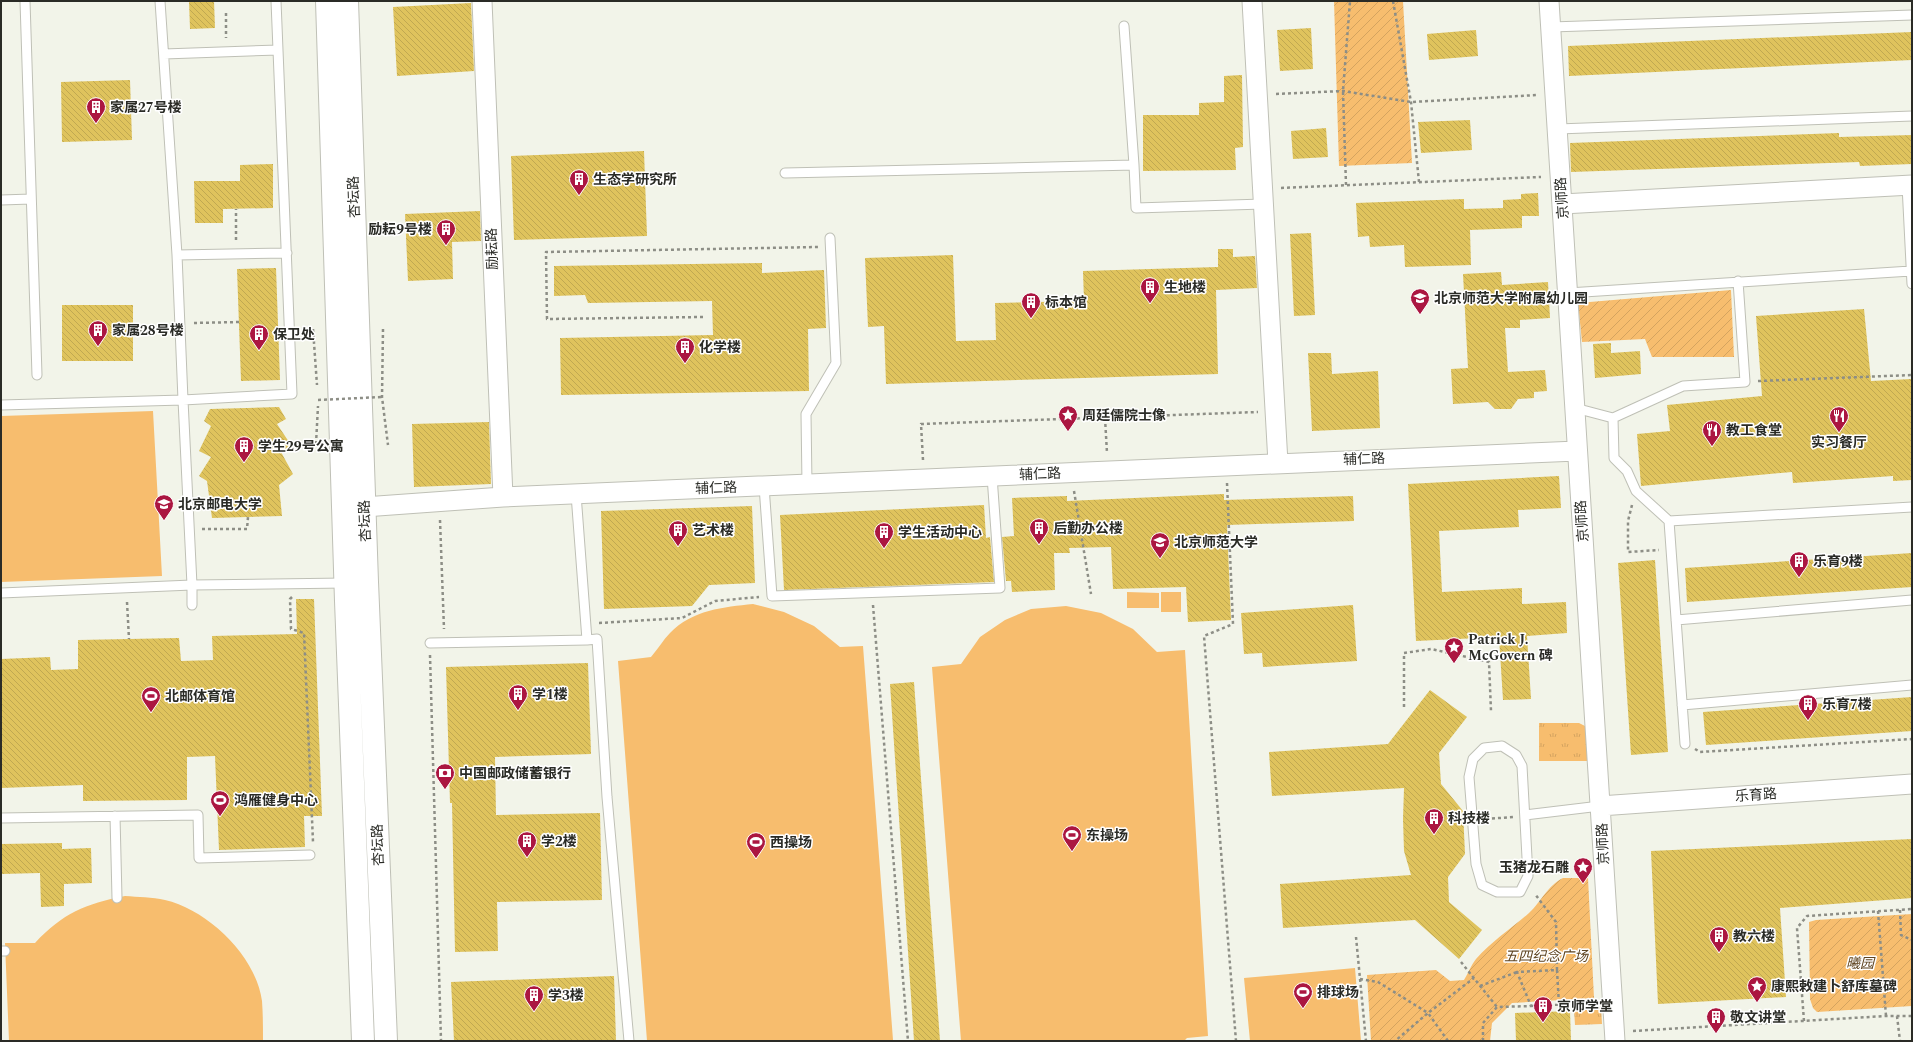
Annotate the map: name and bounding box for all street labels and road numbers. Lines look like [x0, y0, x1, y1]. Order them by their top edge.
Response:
street label: 杏坛路 [343, 176, 365, 218]
street label: 京师路 [1550, 176, 1574, 220]
street label: 励耘路 [481, 228, 503, 270]
street label: 辅仁路 [1343, 448, 1385, 470]
street label: 辅仁路 [1018, 462, 1062, 486]
street label: 辅仁路 [695, 477, 737, 499]
street label: 京师路 [1570, 499, 1594, 543]
street label: 杏坛路 [354, 500, 376, 542]
street label: 乐育路 [1734, 783, 1778, 807]
street label: 京师路 [1591, 822, 1615, 866]
street label: 杏坛路 [367, 824, 389, 866]

